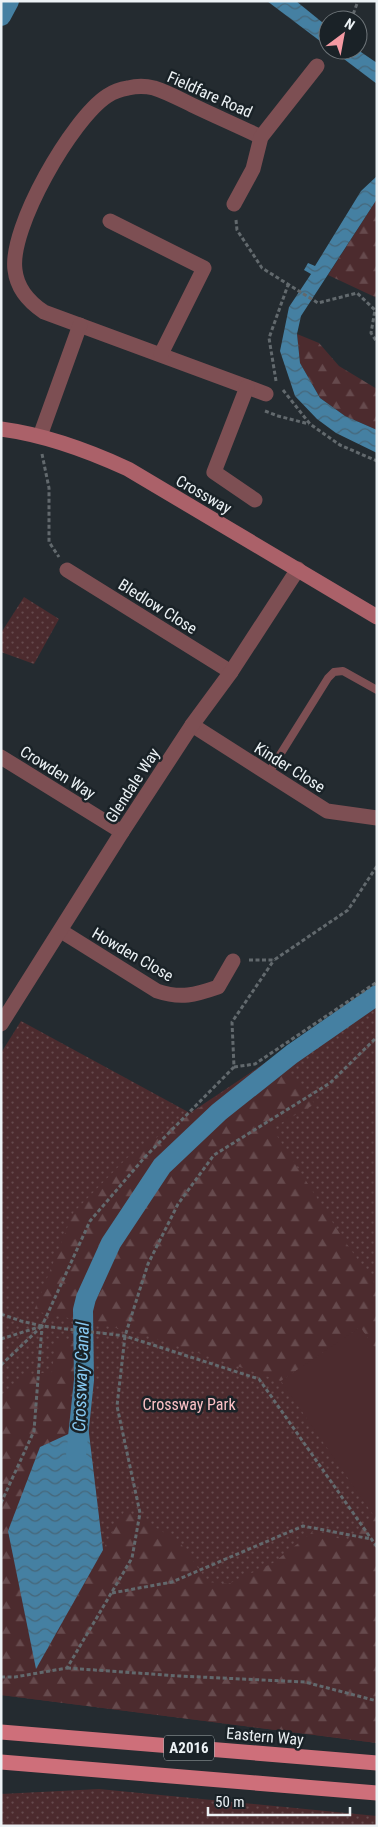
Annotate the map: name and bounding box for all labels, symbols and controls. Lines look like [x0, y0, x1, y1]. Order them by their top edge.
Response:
north arrow [318, 10, 368, 60]
text: N [342, 15, 358, 33]
street label: Fieldfare Road [164, 67, 255, 122]
street label: Crossway [173, 471, 235, 518]
street label: Bledlow Close [115, 575, 201, 638]
street label: Kinder Close [251, 738, 329, 797]
street label: Crowden Way [17, 742, 99, 803]
street label: Glendale Way [101, 744, 164, 826]
street label: Howden Close [89, 924, 177, 985]
water label: Crossway Canal [68, 1321, 93, 1432]
park label: Crossway Park [142, 1395, 236, 1414]
street label: Eastern Way [225, 1724, 305, 1749]
road number: A2016 [164, 1736, 214, 1760]
scale bar [208, 1784, 350, 1816]
text: 50 m [215, 1793, 245, 1811]

